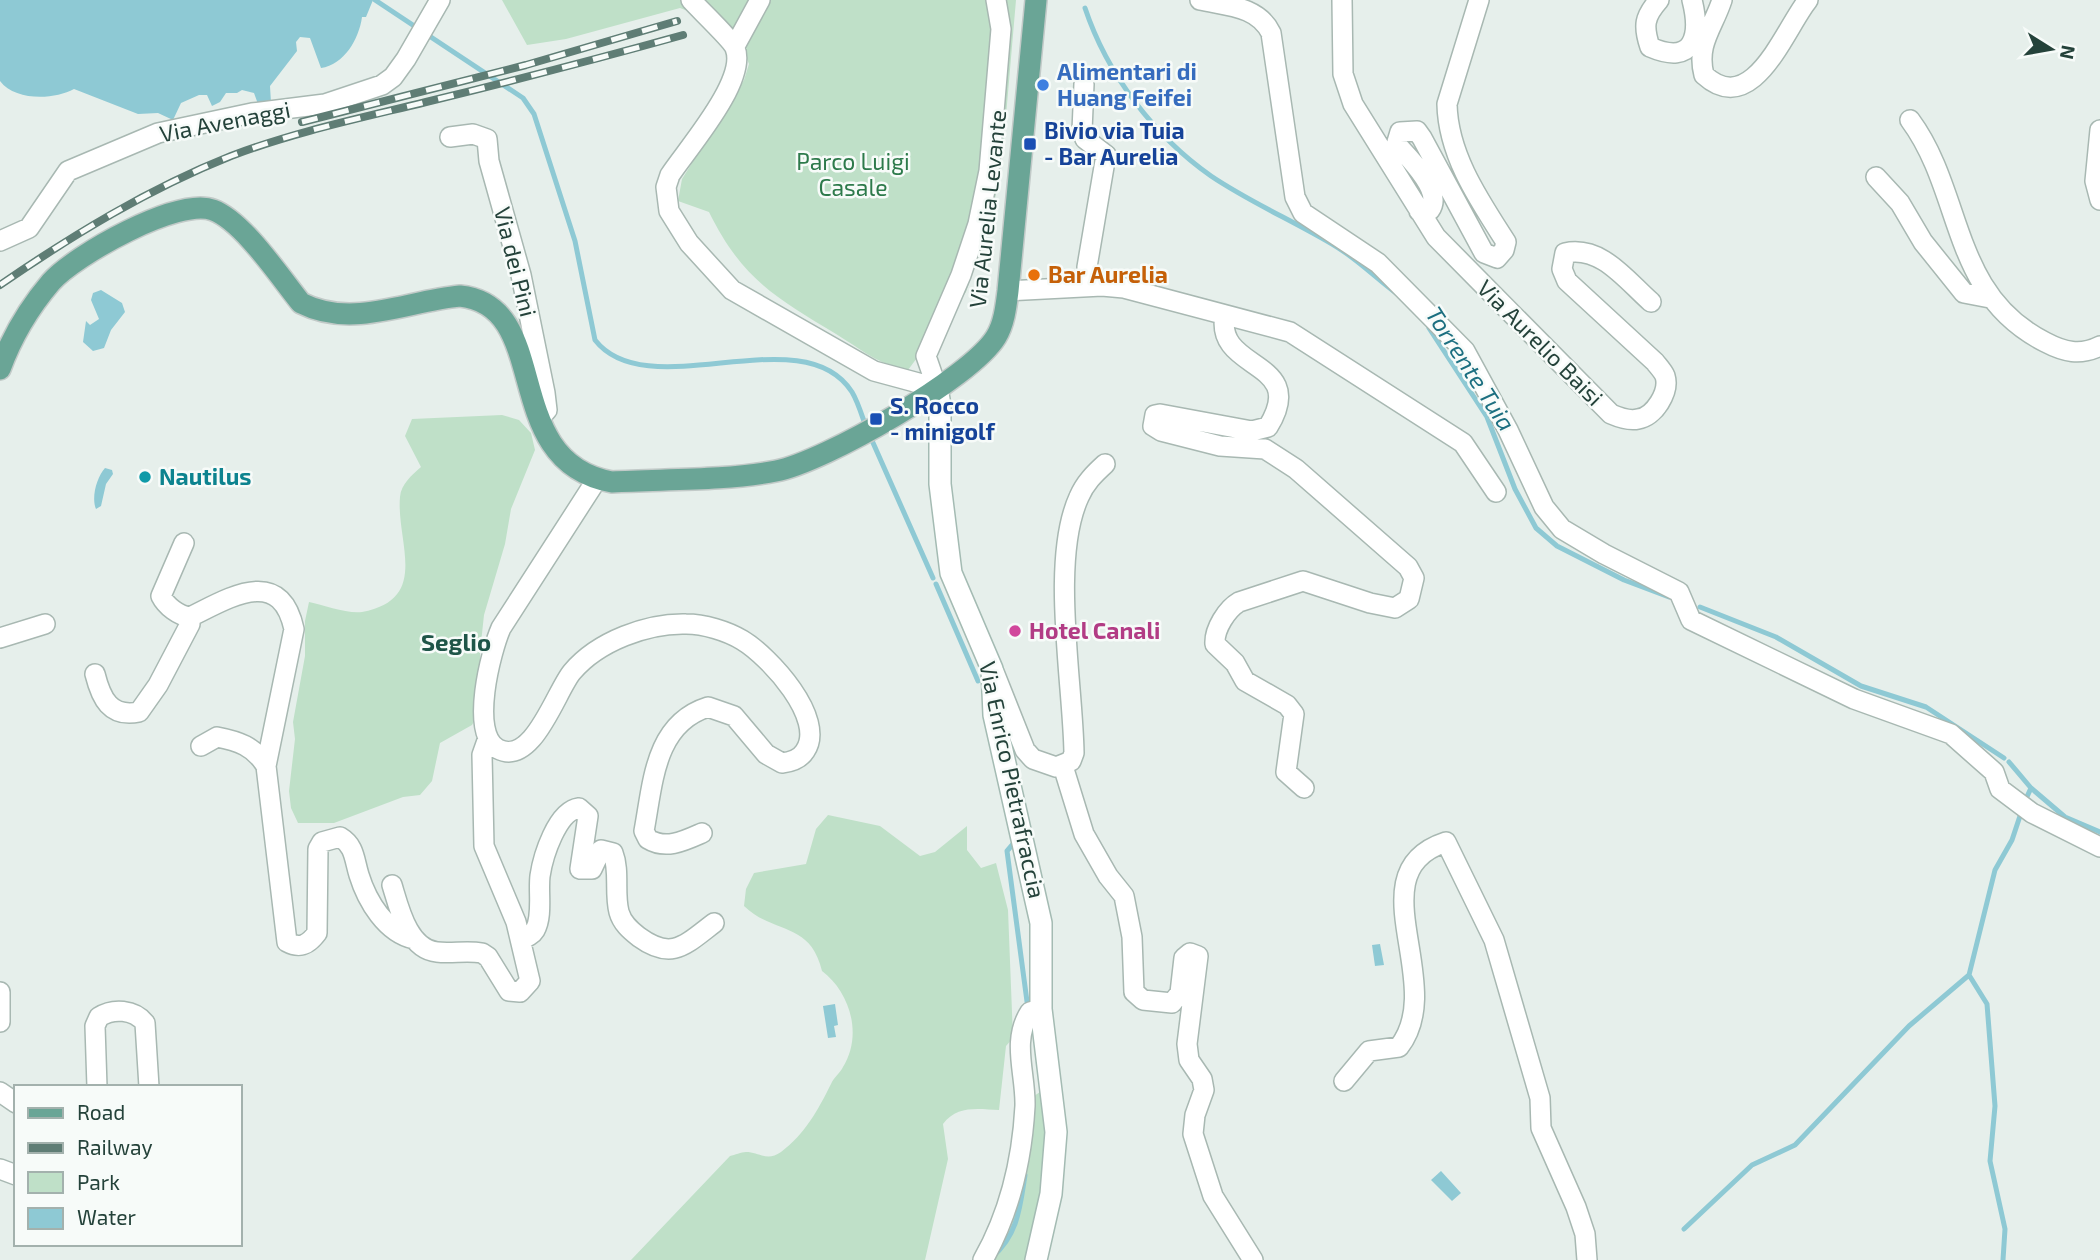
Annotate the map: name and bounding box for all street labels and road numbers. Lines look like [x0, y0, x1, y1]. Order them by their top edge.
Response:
street label: Via Avenaggi [157, 95, 293, 147]
street label: Via Aurelia Levante [963, 108, 1011, 309]
street label: Via dei Pini [489, 204, 543, 320]
street label: Via Aurelio Baisi [1472, 274, 1609, 411]
street label: Via Enrico Pietrafraccia [974, 659, 1052, 901]

